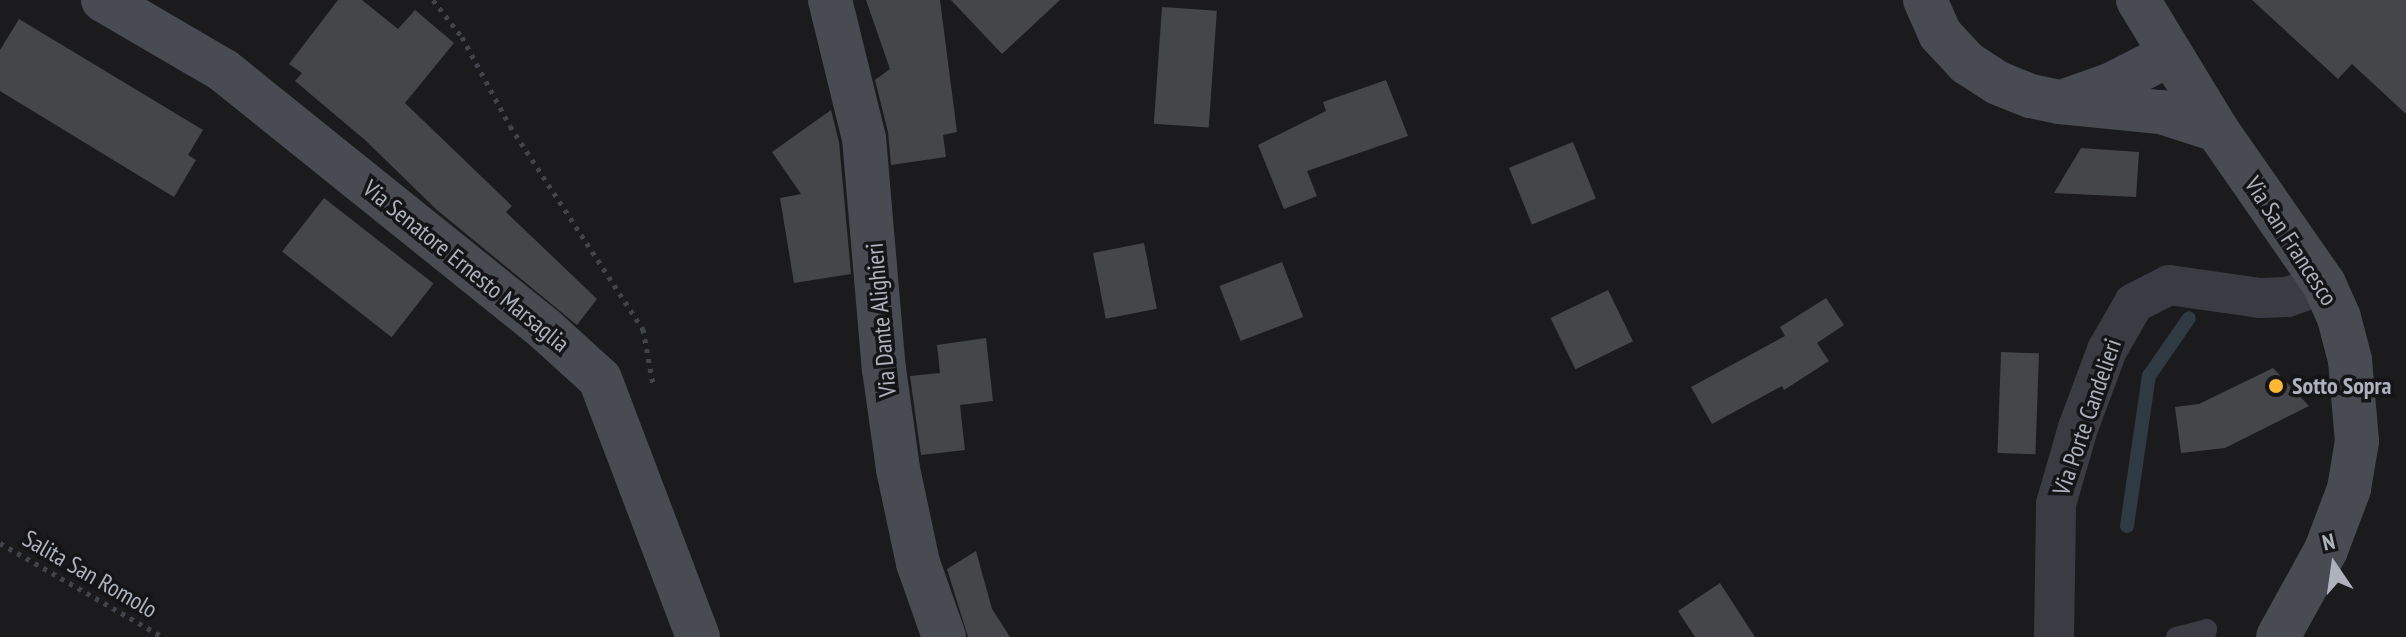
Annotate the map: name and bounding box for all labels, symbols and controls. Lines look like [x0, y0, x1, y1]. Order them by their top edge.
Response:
street label: Via San Francesco [2239, 171, 2343, 311]
street label: Via Senatore Ernesto Marsaglia [357, 174, 575, 358]
street label: Via Dante Alighieri [860, 241, 902, 399]
street label: Via Porte Candelieri [2047, 335, 2127, 499]
place label: Sotto Sopra [2292, 372, 2392, 400]
marker: Sotto Sopra [2267, 377, 2285, 395]
street label: Salita San Romolo [18, 524, 162, 624]
north arrow [2294, 525, 2374, 605]
text: N [2320, 527, 2338, 557]

